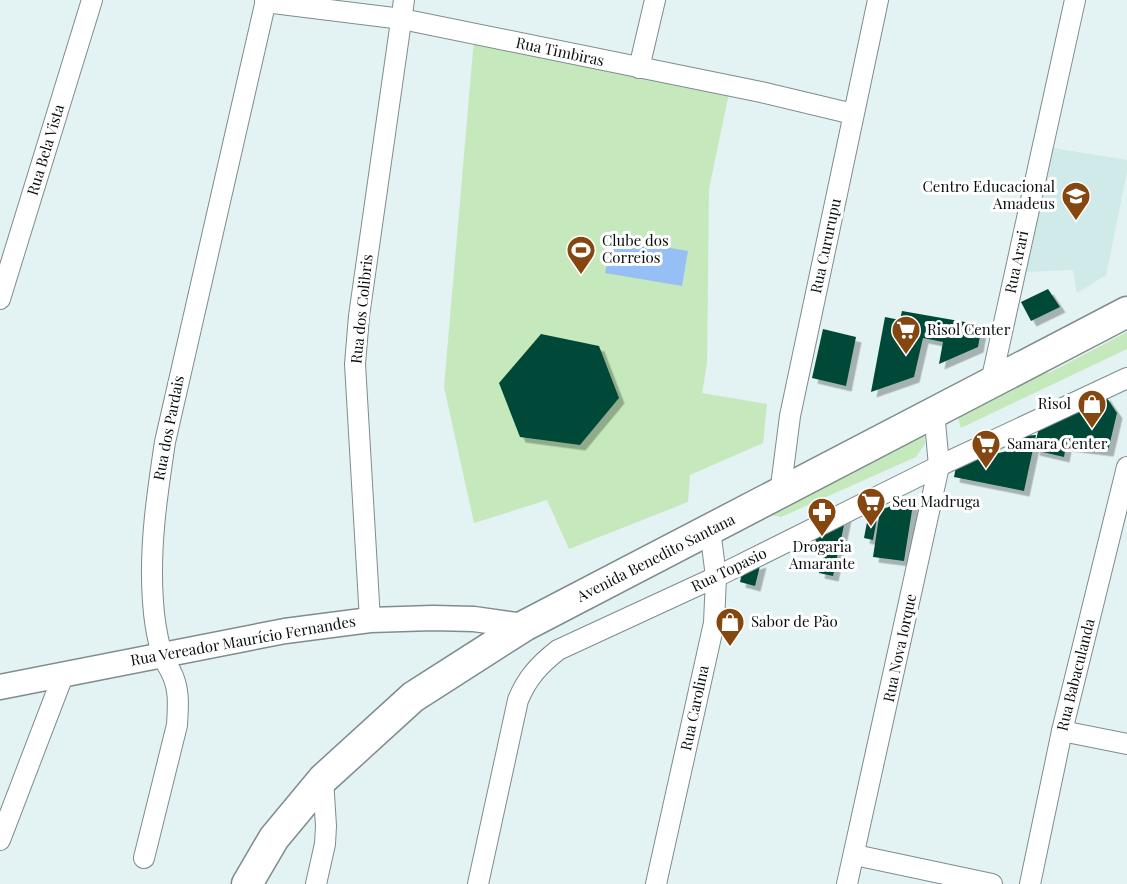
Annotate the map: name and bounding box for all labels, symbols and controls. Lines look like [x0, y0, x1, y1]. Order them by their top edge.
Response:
street label: Rua Timbiras [514, 32, 606, 70]
street label: Rua Bela Vista [22, 101, 69, 198]
place label: Centro Educacional Amadeus [923, 176, 1055, 213]
school or university icon: Centro Educacional Amadeus [1060, 180, 1092, 222]
street label: Rua Cururupu [805, 196, 845, 295]
street label: Rua Arari [1000, 228, 1033, 295]
place label: Clube dos Correios [602, 230, 669, 267]
sports icon: Clube dos Correios [565, 234, 597, 276]
street label: Rua dos Colibris [345, 253, 377, 365]
supermarket icon: Risol Center [890, 314, 922, 356]
place label: Risol Center [927, 319, 1011, 339]
street label: Rua dos Pardais [148, 374, 188, 482]
shop icon: Risol [1076, 388, 1108, 430]
place label: Risol [1038, 393, 1071, 413]
supermarket icon: Samara Center [970, 428, 1002, 470]
place label: Samara Center [1007, 433, 1108, 453]
supermarket icon: Seu Madruga [855, 486, 887, 528]
place label: Seu Madruga [892, 491, 980, 511]
pharmacy icon: Drogaria Amarante [806, 496, 838, 538]
street label: Avenida Benedito Santana [572, 508, 738, 606]
place label: Drogaria Amarante [788, 536, 855, 573]
street label: Rua Topasio [688, 542, 770, 596]
street label: Rua Nova Iorque [878, 592, 920, 704]
shop icon: Sabor de Pão [714, 606, 746, 648]
street label: Rua Vereador Maurício Fernandes [129, 610, 357, 670]
place label: Sabor de Pão [751, 611, 838, 631]
street label: Rua Babaculanda [1051, 616, 1099, 733]
street label: Rua Carolina [675, 663, 713, 752]

